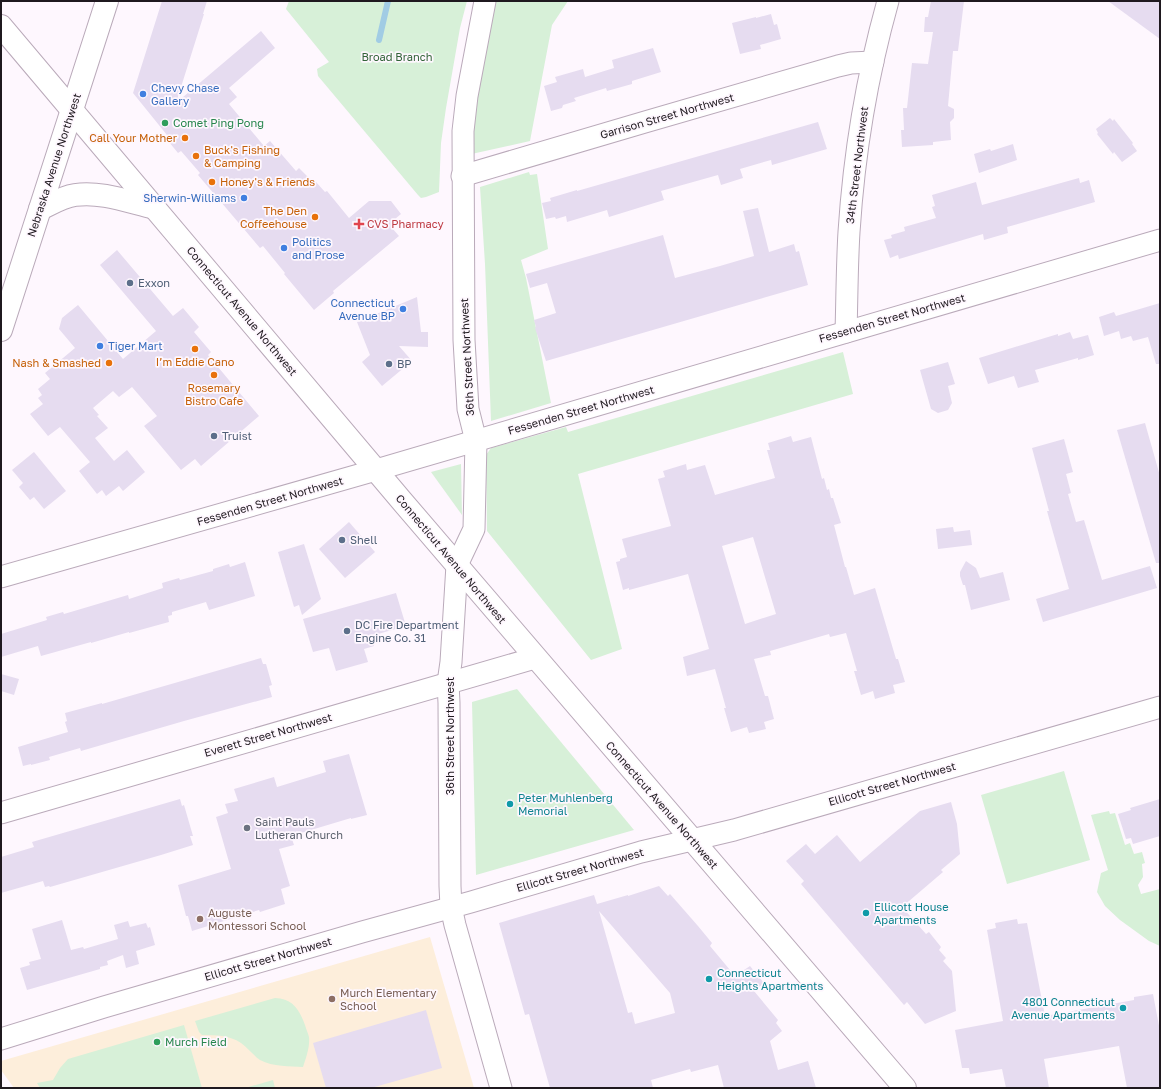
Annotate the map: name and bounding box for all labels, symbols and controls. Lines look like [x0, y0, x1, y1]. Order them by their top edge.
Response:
park label: Broad Branch [361, 50, 433, 63]
place label: Chevy Chase Gallery [151, 81, 219, 107]
marker: Chevy Chase Gallery [138, 89, 148, 99]
street label: Garrison Street Northwest [598, 90, 735, 141]
street label: Nebraska Avenue Northwest [24, 91, 83, 238]
street label: 34th Street Northwest [843, 105, 870, 224]
place label: Comet Ping Pong [173, 116, 264, 129]
marker: Comet Ping Pong [160, 118, 170, 128]
place label: Call Your Mother [89, 131, 178, 144]
marker: Call Your Mother [180, 133, 190, 143]
place label: Buck's Fishing & Camping [204, 143, 280, 169]
marker: Buck's Fishing & Camping [191, 151, 201, 161]
place label: Honey's & Friends [220, 175, 315, 188]
marker: Honey's & Friends [207, 177, 217, 187]
place label: Sherwin-Williams [143, 191, 236, 204]
marker: Sherwin-Williams [239, 193, 249, 203]
place label: The Den Coffeehouse [240, 204, 307, 230]
marker: The Den Coffeehouse [310, 212, 320, 222]
place label: CVS Pharmacy [367, 217, 444, 230]
marker: CVS Pharmacy [354, 219, 364, 229]
place label: Politics and Prose [292, 235, 345, 261]
street label: Connecticut Avenue Northwest [184, 243, 300, 378]
marker: Politics and Prose [279, 243, 289, 253]
place label: Exxon [138, 276, 170, 289]
marker: Exxon [125, 278, 135, 288]
street label: Fessenden Street Northwest [817, 290, 966, 345]
place label: Connecticut Avenue BP [331, 296, 395, 322]
street label: 36th Street Northwest [457, 298, 476, 416]
marker: Connecticut Avenue BP [398, 304, 408, 314]
place label: Tiger Mart [108, 339, 163, 352]
marker: Tiger Mart [95, 341, 105, 351]
marker: I’m Eddie Cano [190, 344, 200, 354]
place label: I’m Eddie Cano [156, 355, 235, 368]
place label: Nash & Smashed [12, 356, 101, 369]
place label: BP [397, 357, 412, 370]
marker: Nash & Smashed [104, 358, 114, 368]
marker: BP [384, 359, 394, 369]
marker: Rosemary Bistro Cafe [209, 370, 219, 380]
place label: Rosemary Bistro Cafe [185, 381, 243, 407]
street label: Fessenden Street Northwest [506, 382, 655, 437]
place label: Truist [222, 429, 252, 442]
marker: Truist [209, 431, 219, 441]
street label: Fessenden Street Northwest [195, 473, 344, 528]
street label: Connecticut Avenue Northwest [393, 491, 509, 626]
place label: Shell [350, 533, 378, 546]
marker: Shell [337, 535, 347, 545]
place label: DC Fire Department Engine Co. 31 [355, 618, 459, 644]
marker: DC Fire Department Engine Co. 31 [342, 626, 352, 636]
street label: 36th Street Northwest [443, 677, 456, 795]
street label: Everett Street Northwest [203, 710, 333, 759]
street label: Connecticut Avenue Northwest [603, 738, 721, 871]
street label: Ellicott Street Northwest [827, 759, 957, 808]
place label: Peter Muhlenberg Memorial [518, 791, 613, 817]
marker: Peter Muhlenberg Memorial [505, 799, 515, 809]
place label: Saint Pauls Lutheran Church [255, 815, 343, 841]
marker: Saint Pauls Lutheran Church [242, 823, 252, 833]
street label: Ellicott Street Northwest [515, 845, 645, 894]
place label: Ellicott House Apartments [874, 900, 949, 926]
place label: Auguste Montessori School [208, 906, 307, 932]
marker: Ellicott House Apartments [861, 908, 871, 918]
marker: Auguste Montessori School [195, 914, 205, 924]
street label: Ellicott Street Northwest [203, 934, 333, 983]
place label: Connecticut Heights Apartments [717, 966, 824, 992]
marker: Connecticut Heights Apartments [704, 974, 714, 984]
place label: Murch Elementary School [340, 986, 436, 1012]
marker: Murch Elementary School [327, 994, 337, 1004]
place label: 4801 Connecticut Avenue Apartments [1011, 995, 1115, 1021]
marker: 4801 Connecticut Avenue Apartments [1118, 1003, 1128, 1013]
place label: Murch Field [165, 1035, 227, 1048]
marker: Murch Field [152, 1037, 162, 1047]

